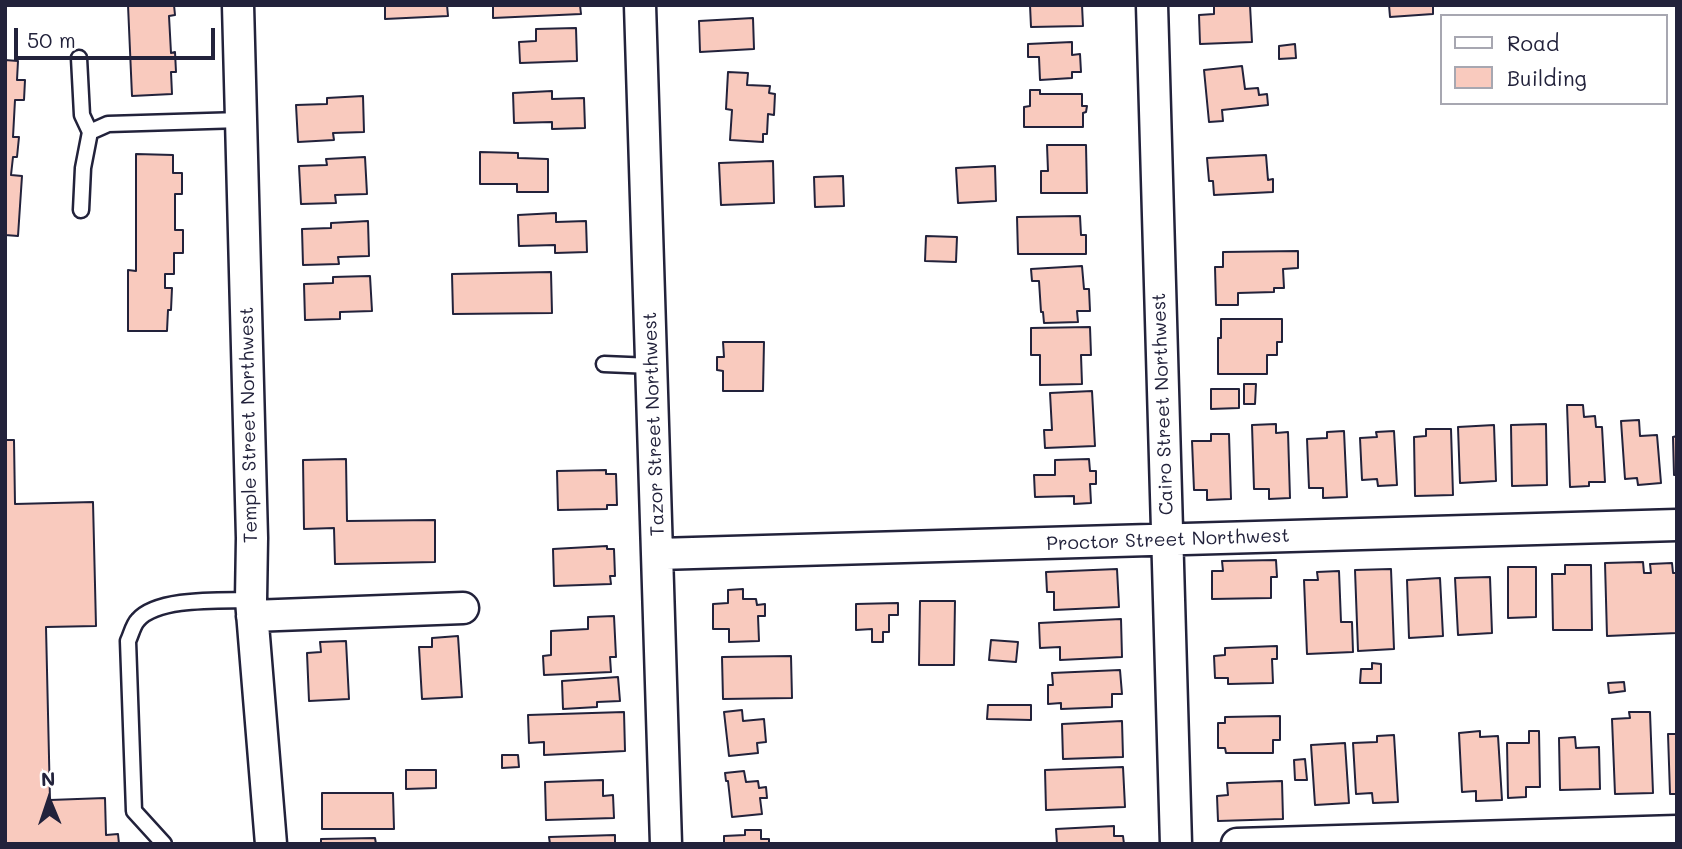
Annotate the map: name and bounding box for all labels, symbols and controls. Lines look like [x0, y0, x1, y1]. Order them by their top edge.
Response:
scale bar [18, 14, 219, 58]
legend [1440, 14, 1668, 105]
text: 50 m [27, 26, 76, 53]
text: Road [1507, 29, 1559, 56]
text: Building [1507, 64, 1587, 91]
street label: Cairo Street Northwest [1148, 292, 1178, 516]
street label: Temple Street Northwest [236, 307, 262, 543]
street label: Tazor Street Northwest [639, 311, 669, 537]
street label: Proctor Street Northwest [1046, 524, 1290, 556]
north arrow [14, 765, 84, 835]
text: N [41, 766, 56, 791]

